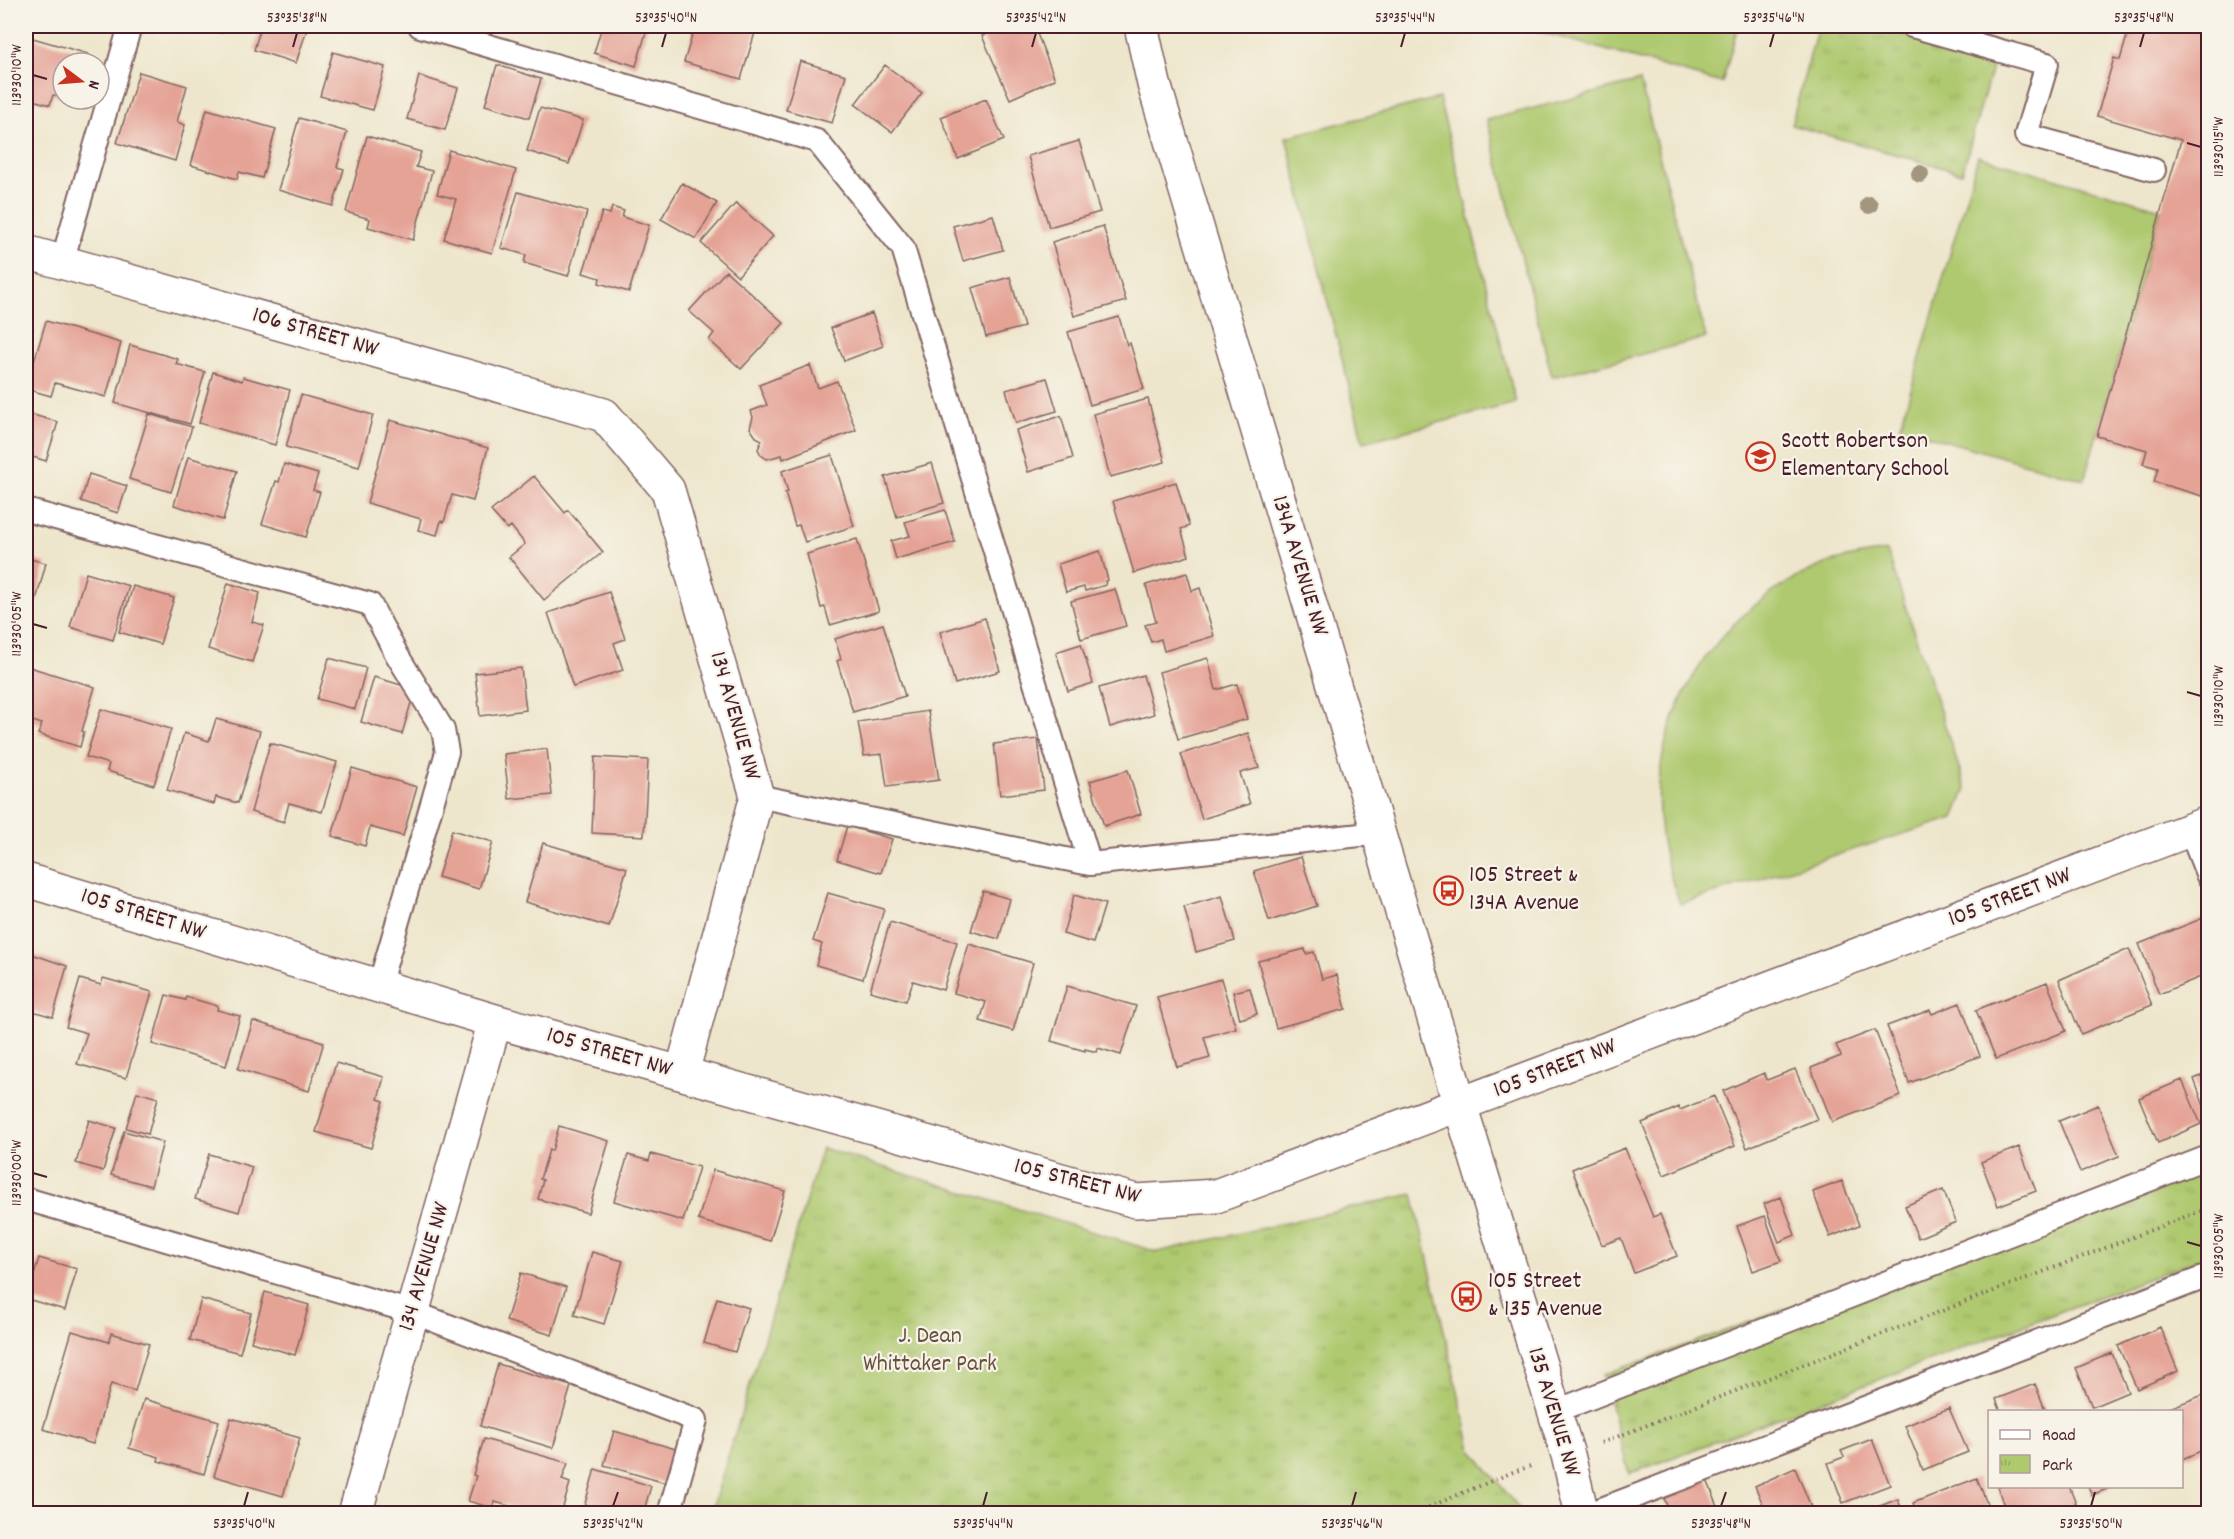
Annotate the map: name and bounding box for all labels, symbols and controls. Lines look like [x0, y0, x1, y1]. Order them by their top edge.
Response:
text: 53°35'38"N [267, 8, 327, 30]
text: 53°35'40"N [635, 8, 697, 30]
text: 53°35'42"N [1006, 8, 1066, 30]
text: 53°35'44"N [1375, 8, 1435, 30]
text: 53°35'46"N [1743, 8, 1805, 30]
text: 53°35'48"N [2114, 8, 2174, 30]
text: 113°30'10"W [7, 44, 29, 106]
north arrow [51, 51, 111, 111]
text: N [81, 77, 105, 92]
text: 113°30'15"W [2209, 117, 2231, 177]
street label: 106 STREET NW [248, 299, 382, 367]
place label: Scott Robertson Elementary School [1781, 425, 1949, 487]
school or university icon: Scott Robertson Elementary School [1744, 440, 1776, 472]
street label: 134A AVENUE NW [1261, 491, 1337, 641]
text: 113°30'05"W [7, 591, 29, 656]
street label: 134 AVENUE NW [699, 648, 769, 785]
text: 113°30'10"W [2209, 665, 2231, 727]
place label: 105 Street & 134A Avenue [1469, 859, 1579, 921]
street label: 105 STREET NW [1944, 859, 2077, 937]
bus stop icon: 105 Street & 134A Avenue [1432, 874, 1464, 906]
street label: 105 STREET NW [76, 880, 210, 950]
street label: 105 STREET NW [542, 1019, 676, 1087]
street label: 105 STREET NW [1489, 1030, 1622, 1108]
text: 113°30'00"W [7, 1140, 29, 1206]
street label: 105 STREET NW [1010, 1150, 1144, 1214]
street label: 134 AVENUE NW [390, 1198, 460, 1335]
text: 113°30'05"W [2209, 1213, 2231, 1278]
place label: 105 Street & 135 Avenue [1488, 1265, 1602, 1327]
bus stop icon: 105 Street & 135 Avenue [1451, 1280, 1483, 1312]
park label: J. Dean Whittaker Park [863, 1320, 997, 1382]
street label: 135 AVENUE NW [1517, 1343, 1589, 1481]
legend [1988, 1410, 2183, 1488]
text: Road [2042, 1424, 2076, 1449]
text: Park [2042, 1454, 2073, 1479]
text: 53°35'40"N [213, 1514, 275, 1536]
text: 53°35'42"N [583, 1514, 643, 1536]
text: 53°35'44"N [953, 1514, 1013, 1536]
text: 53°35'46"N [1321, 1514, 1383, 1536]
text: 53°35'48"N [1691, 1514, 1751, 1536]
text: 53°35'50"N [2060, 1514, 2122, 1536]

